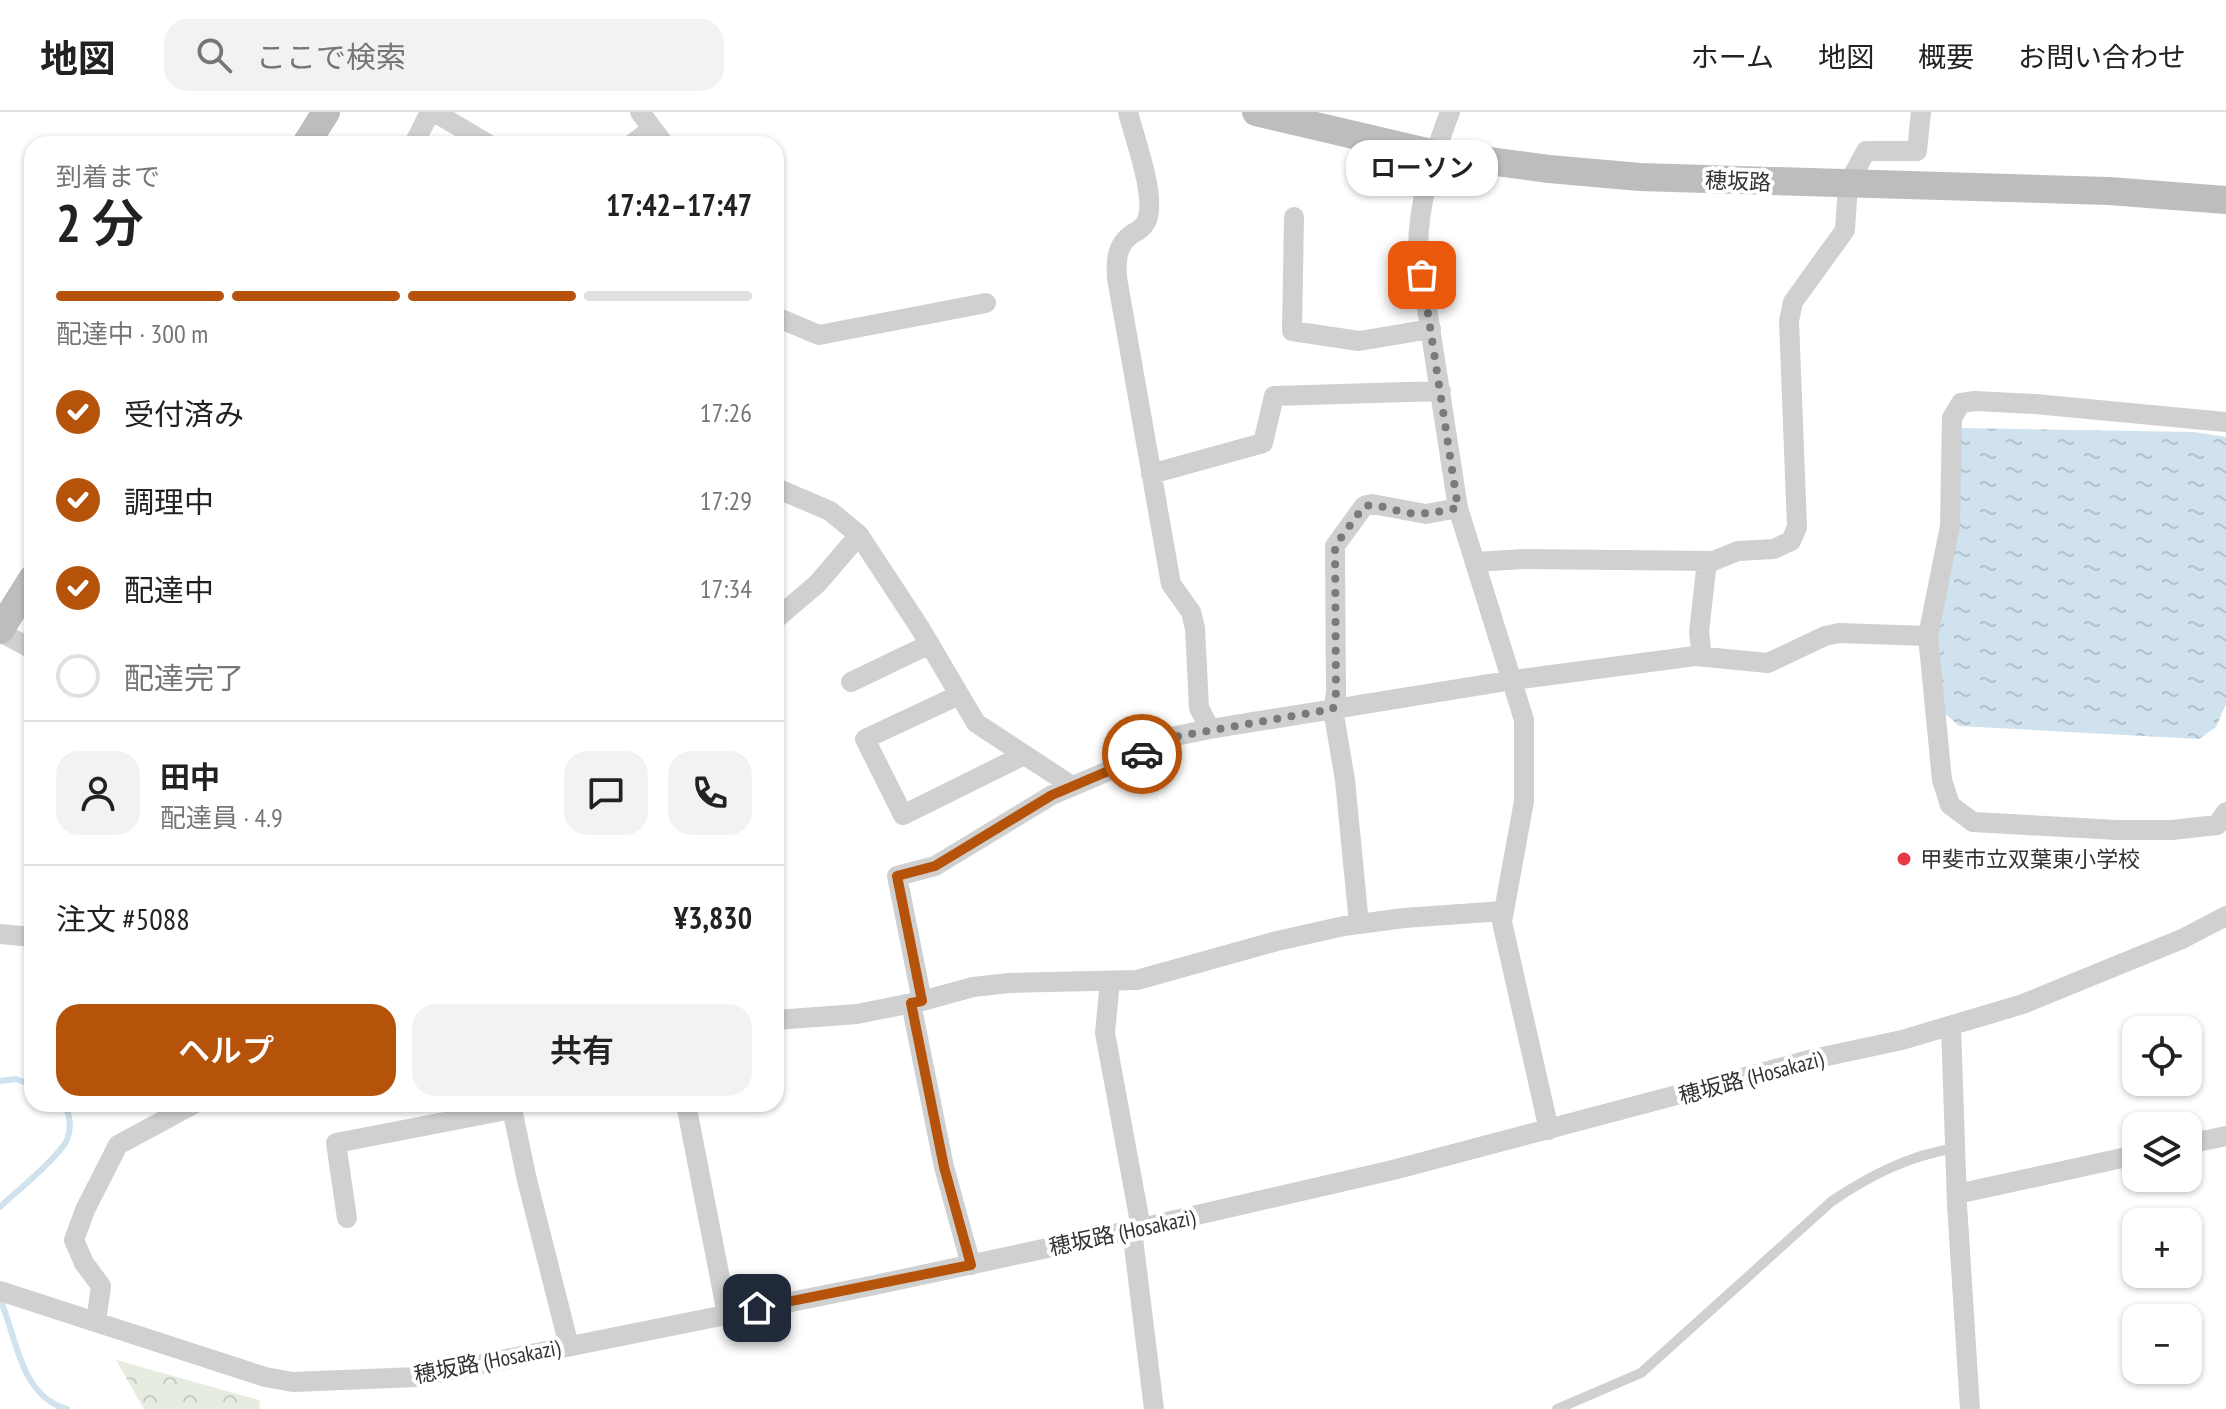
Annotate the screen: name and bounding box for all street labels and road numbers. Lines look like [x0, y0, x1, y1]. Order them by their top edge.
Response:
street label: 穂坂路 [1705, 166, 1771, 196]
street label: 穂坂路 (Hosakazi) [1676, 1044, 1827, 1110]
street label: 穂坂路 (Hosakazi) [1046, 1203, 1198, 1261]
street label: 穂坂路 (Hosakazi) [411, 1333, 563, 1389]

